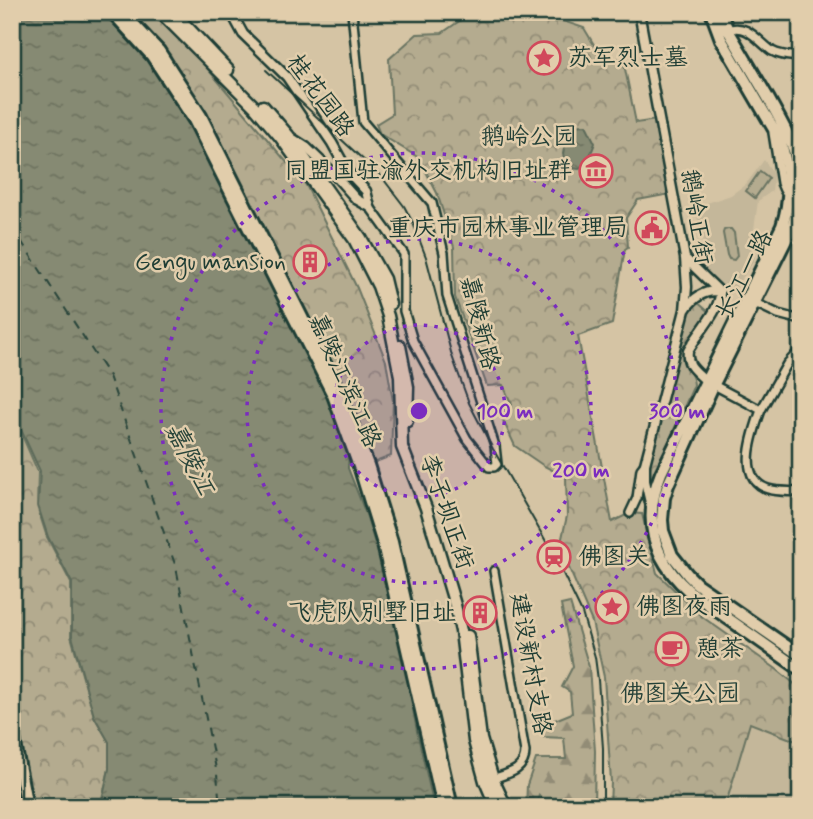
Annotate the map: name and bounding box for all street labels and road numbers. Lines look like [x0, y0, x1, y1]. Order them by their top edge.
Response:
street label: 桂花园路 [279, 48, 361, 144]
street label: 鹅岭正街 [673, 167, 719, 267]
street label: 长江一路 [709, 225, 781, 325]
street label: 嘉陵新路 [452, 273, 506, 373]
street label: 嘉陵江滨江路 [301, 309, 387, 453]
street label: 李子坝正街 [412, 450, 480, 574]
street label: 建设新村支路 [502, 590, 558, 738]

